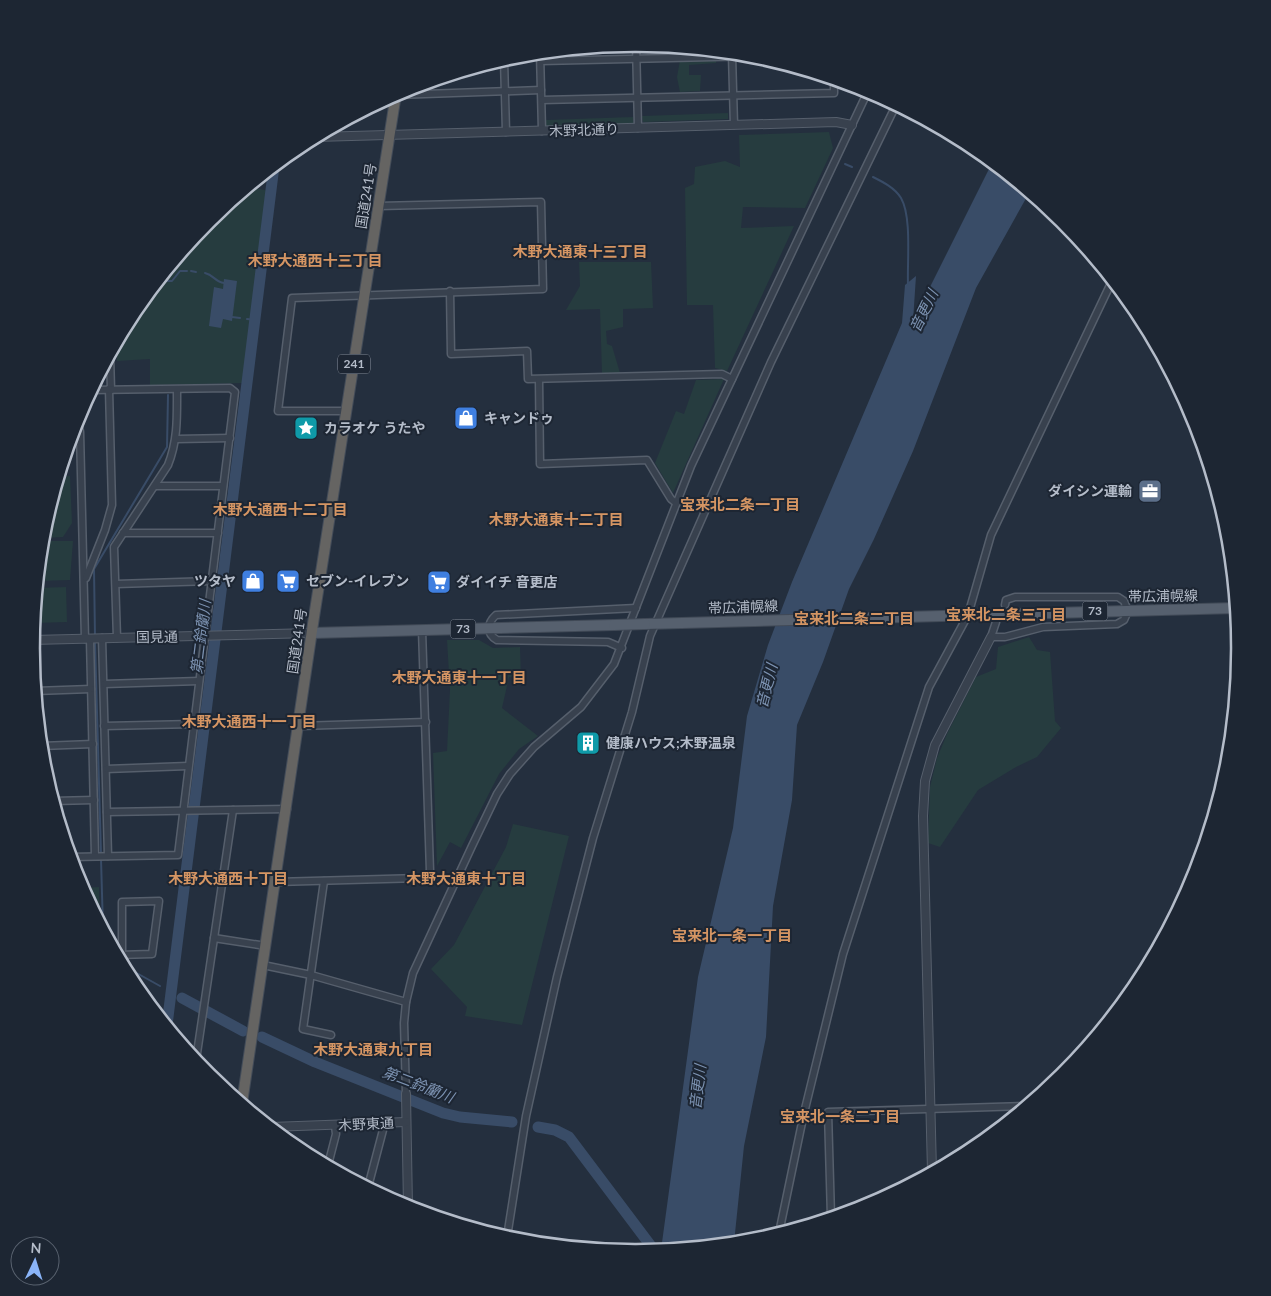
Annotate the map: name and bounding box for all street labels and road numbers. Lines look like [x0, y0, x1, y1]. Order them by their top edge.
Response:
street label: 木野北通り [549, 120, 619, 139]
street label: 国道241号 [352, 162, 379, 230]
road number: 241 [338, 354, 370, 374]
street label: 帯広浦幌線 [1128, 586, 1198, 605]
street label: 帯広浦幌線 [708, 597, 778, 616]
road number: 73 [1082, 602, 1108, 620]
street label: 国道241号 [283, 607, 310, 675]
road number: 73 [450, 620, 476, 638]
street label: 国見通 [136, 628, 178, 645]
street label: 木野東通 [338, 1114, 394, 1133]

